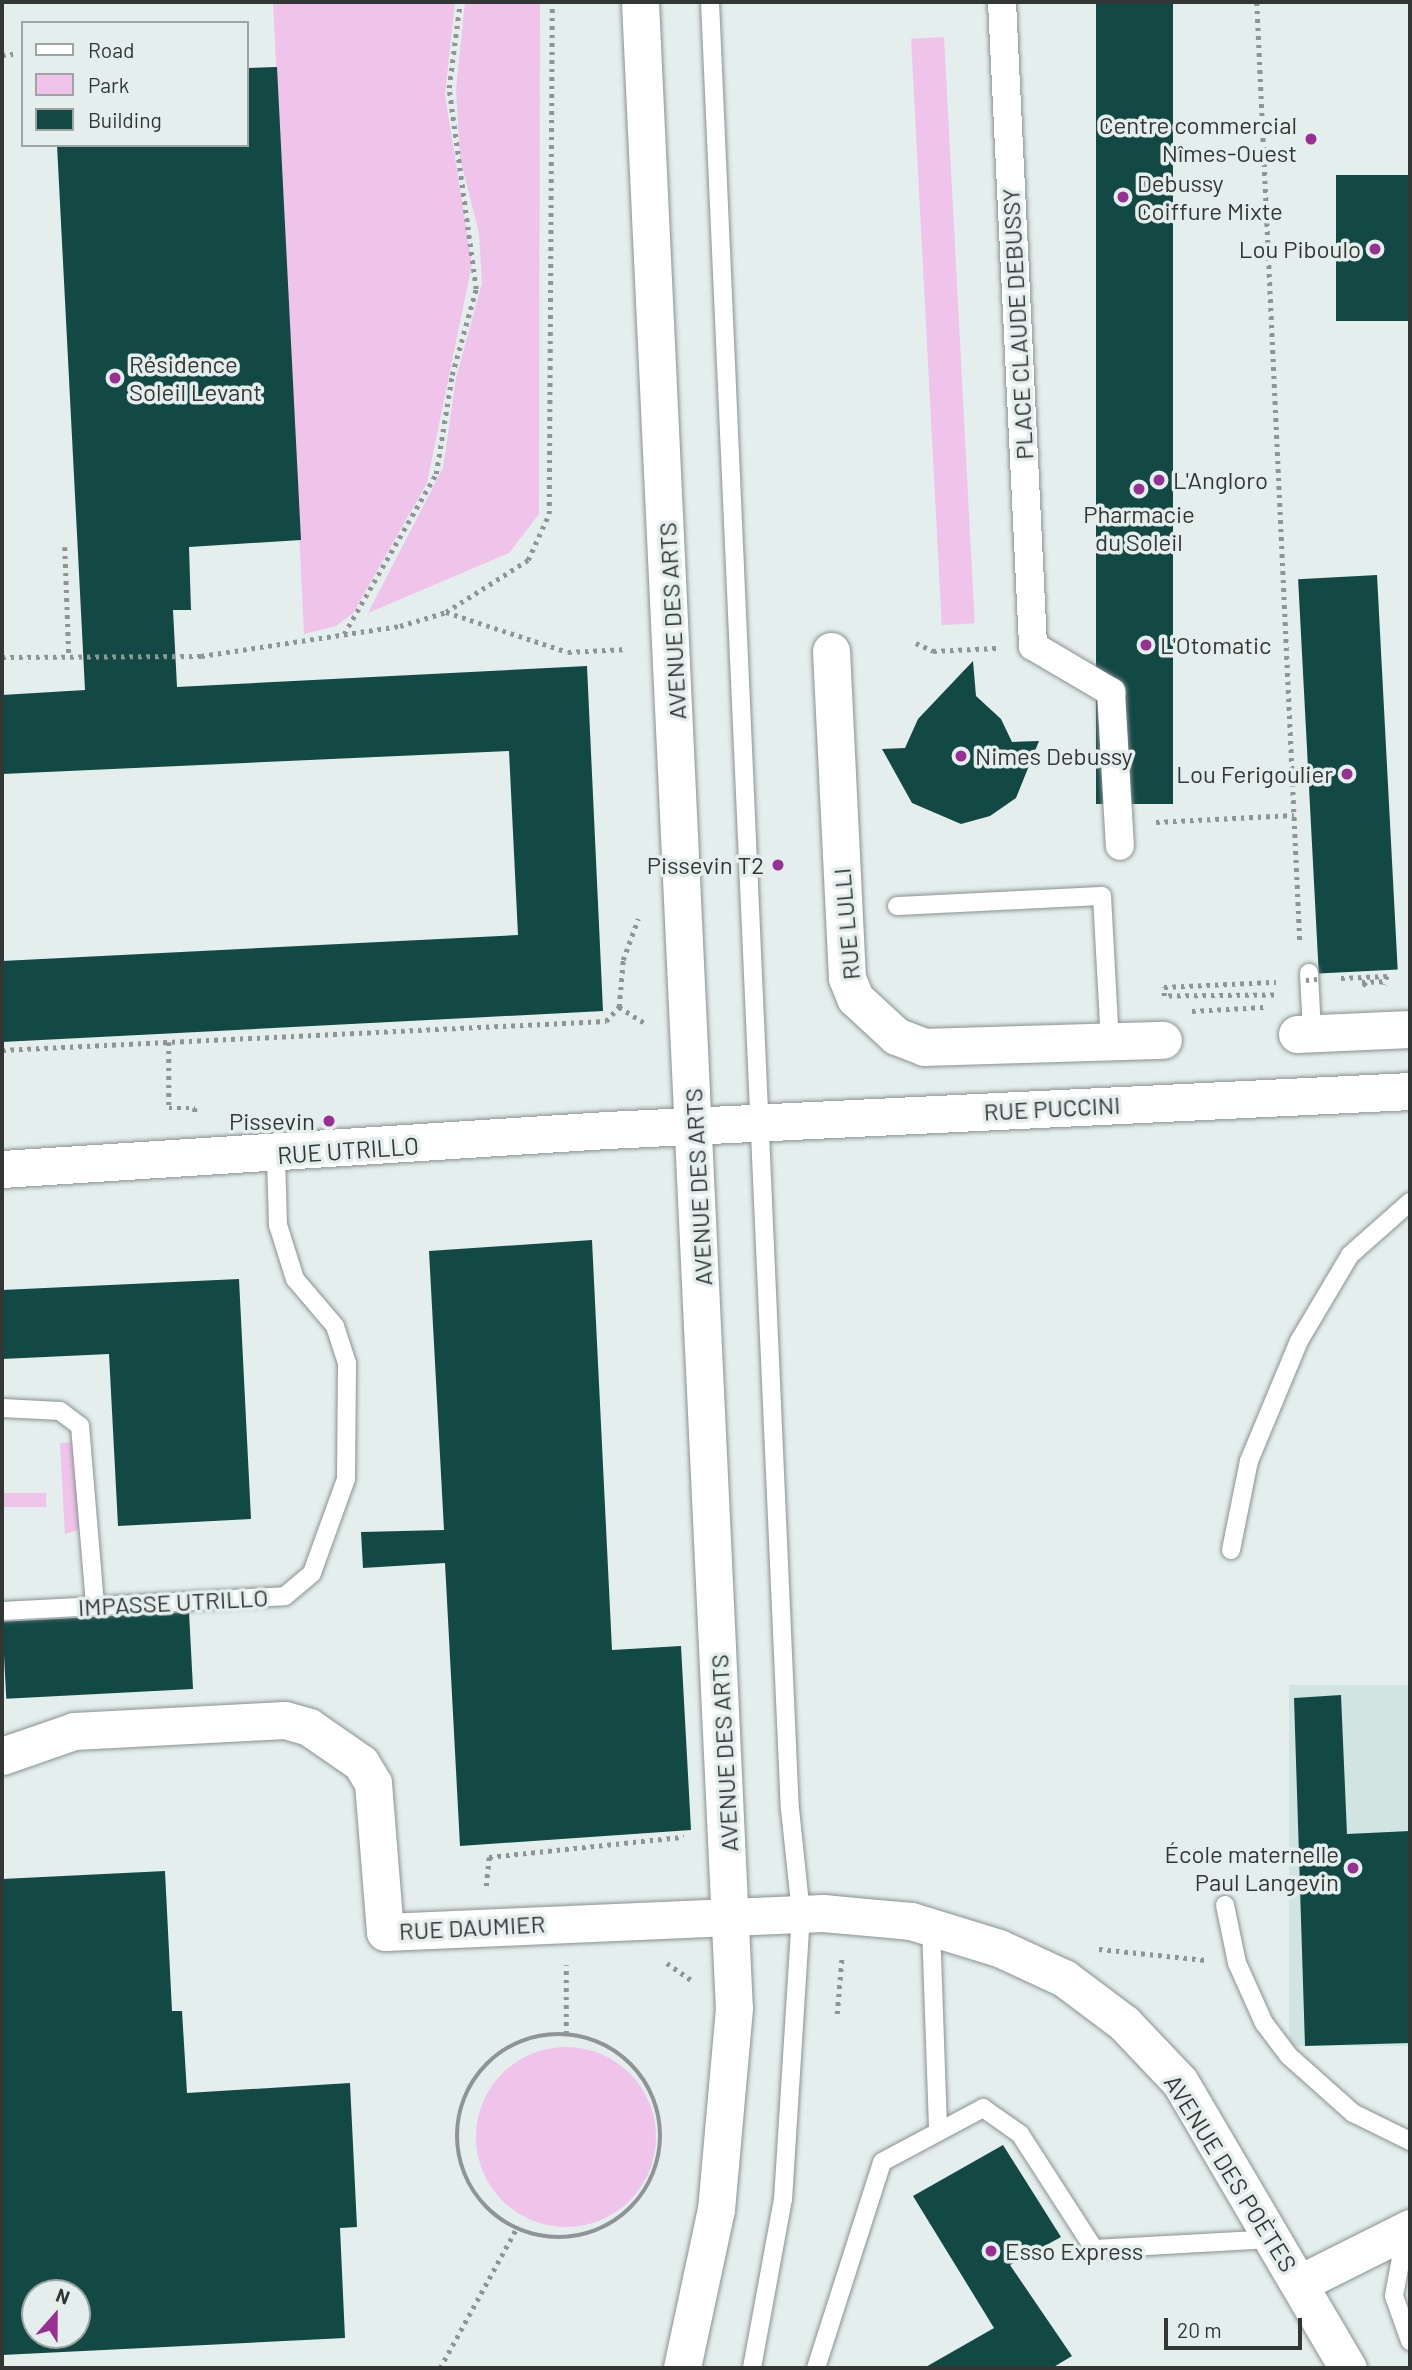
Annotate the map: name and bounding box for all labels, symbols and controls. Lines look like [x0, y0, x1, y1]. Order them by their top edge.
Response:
legend [21, 21, 248, 147]
text: Road [88, 37, 134, 62]
text: Park [88, 72, 129, 97]
text: Building [88, 107, 162, 132]
place label: Centre commercial Nîmes-Ouest [1099, 111, 1297, 167]
marker: Centre commercial Nîmes-Ouest [1303, 131, 1319, 147]
place label: Debussy Coiffure Mixte [1137, 169, 1283, 225]
street label: PLACE CLAUDE DEBUSSY [996, 188, 1038, 460]
marker: Debussy Coiffure Mixte [1115, 189, 1131, 205]
place label: Lou Piboulo [1239, 235, 1361, 263]
marker: Lou Piboulo [1367, 241, 1383, 257]
place label: Résidence Soleil Levant [129, 350, 262, 406]
marker: Résidence Soleil Levant [107, 370, 123, 386]
place label: L'Angloro [1173, 466, 1268, 494]
marker: L'Angloro [1151, 472, 1167, 488]
marker: Pharmacie du Soleil [1131, 481, 1147, 497]
place label: Pharmacie du Soleil [1083, 500, 1195, 556]
street label: AVENUE DES ARTS [652, 521, 692, 721]
place label: L'Otomatic [1160, 631, 1272, 659]
marker: L'Otomatic [1138, 637, 1154, 653]
place label: Nimes Debussy [975, 742, 1133, 770]
marker: Nimes Debussy [953, 748, 969, 764]
place label: Lou Ferigoulier [1176, 760, 1333, 788]
marker: Lou Ferigoulier [1339, 766, 1355, 782]
place label: Pissevin T2 [647, 851, 764, 879]
marker: Pissevin T2 [770, 857, 786, 873]
street label: RUE LULLI [827, 867, 865, 981]
street label: AVENUE DES ARTS [678, 1087, 718, 1287]
street label: RUE PUCCINI [983, 1090, 1121, 1126]
place label: Pissevin [229, 1107, 315, 1135]
marker: Pissevin [321, 1113, 337, 1129]
street label: RUE UTRILLO [276, 1131, 420, 1169]
street label: IMPASSE UTRILLO [77, 1583, 269, 1621]
street label: AVENUE DES ARTS [704, 1653, 744, 1853]
place label: École maternelle Paul Langevin [1165, 1840, 1339, 1896]
marker: École maternelle Paul Langevin [1345, 1860, 1361, 1876]
street label: RUE DAUMIER [398, 1909, 546, 1945]
street label: AVENUE DES POÈTES [1159, 2069, 1303, 2277]
place label: Esso Express [1005, 2237, 1143, 2265]
marker: Esso Express [983, 2243, 999, 2259]
north arrow [21, 2279, 91, 2349]
text: N [53, 2283, 73, 2309]
scale bar [1167, 2304, 1305, 2348]
text: 20 m [1177, 2317, 1222, 2342]

